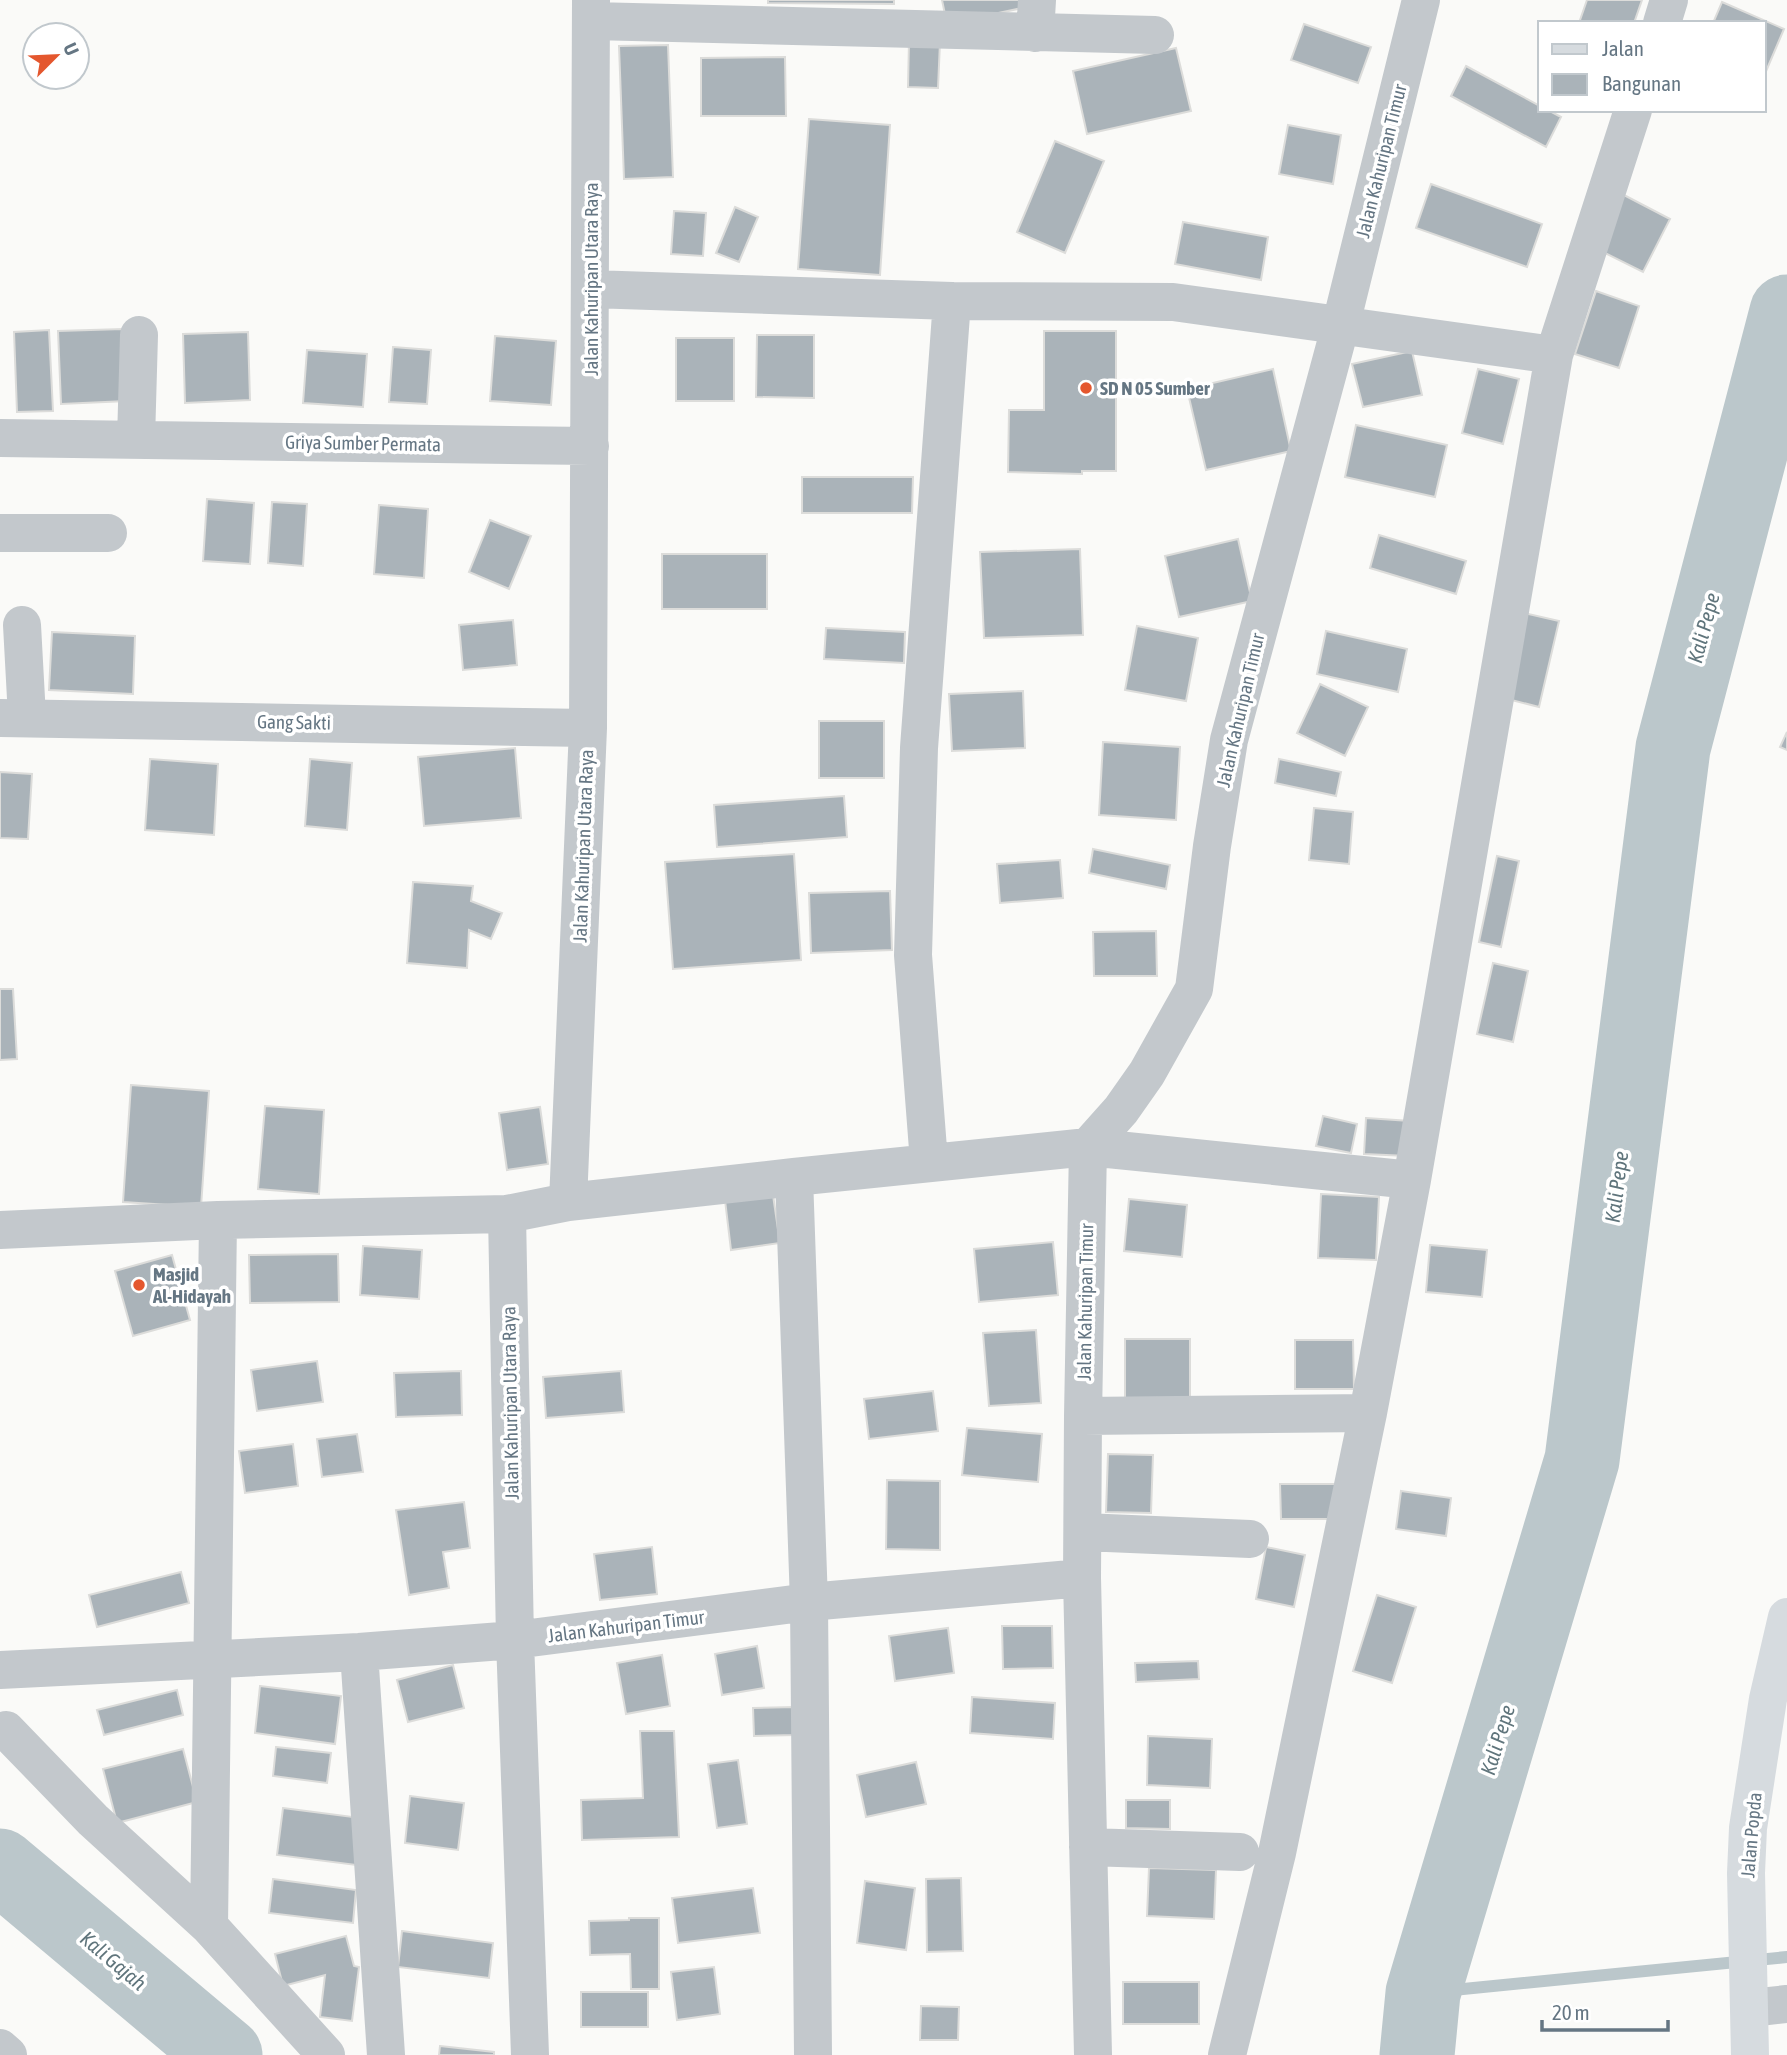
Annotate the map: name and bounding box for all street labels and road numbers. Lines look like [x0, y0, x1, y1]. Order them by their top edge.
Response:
street label: Jalan Kahuripan Timur [1351, 82, 1411, 240]
street label: Jalan Kahuripan Utara Raya [580, 182, 602, 376]
street label: Griya Sumber Permata [285, 431, 441, 455]
street label: Jalan Kahuripan Timur [1212, 631, 1268, 789]
street label: Gang Sakti [257, 710, 331, 734]
street label: Jalan Kahuripan Utara Raya [569, 749, 597, 943]
street label: Jalan Kahuripan Timur [1073, 1223, 1097, 1381]
street label: Jalan Kahuripan Utara Raya [497, 1306, 523, 1500]
street label: Jalan Kahuripan Timur [547, 1605, 706, 1646]
street label: Jalan Popda [1736, 1791, 1766, 1879]

